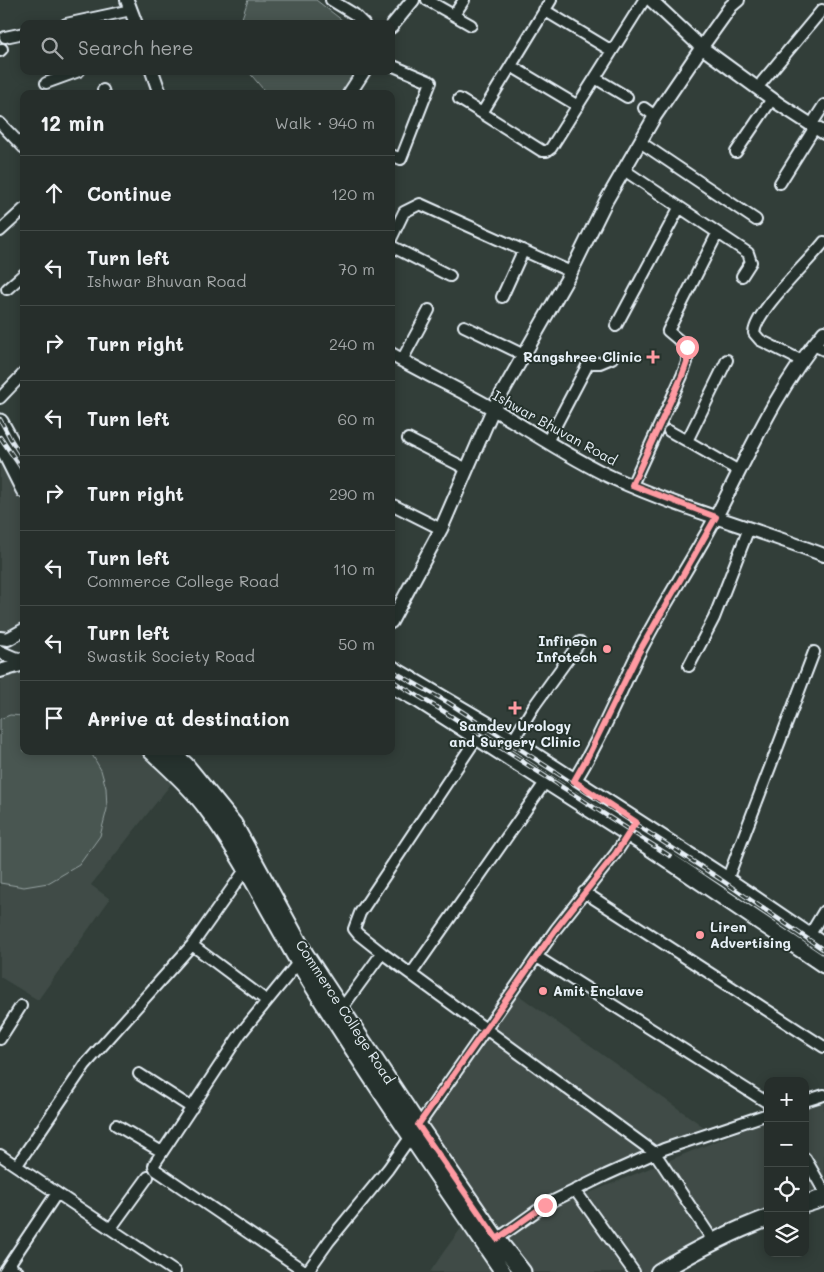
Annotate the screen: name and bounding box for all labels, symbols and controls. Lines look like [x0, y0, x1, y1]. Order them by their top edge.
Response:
search box [20, 20, 395, 75]
icon: search [38, 34, 66, 62]
text: Search here [78, 35, 194, 60]
text: 12 min [40, 109, 104, 136]
text: Walk · 940 m [275, 112, 375, 133]
icon: ahead [40, 179, 68, 207]
text: Continue [87, 181, 172, 206]
text: 120 m [331, 183, 375, 204]
text: Turn left [87, 245, 170, 270]
icon: left [40, 254, 68, 282]
text: 70 m [338, 258, 375, 279]
text: Ishwar Bhuvan Road [87, 270, 246, 291]
icon: right [40, 329, 68, 357]
text: Turn right [87, 331, 184, 356]
text: 240 m [329, 333, 375, 354]
route start [676, 336, 699, 359]
place label: Rangshree Clinic [523, 347, 642, 366]
marker: Rangshree Clinic [646, 350, 660, 364]
street label: Ishwar Bhuvan Road [490, 385, 621, 470]
icon: left [40, 404, 68, 432]
text: Turn left [87, 406, 170, 431]
text: 60 m [338, 408, 375, 429]
icon: right [40, 479, 68, 507]
text: Turn right [87, 481, 184, 506]
text: 290 m [329, 483, 375, 504]
text: Turn left [87, 545, 170, 570]
icon: left [40, 554, 68, 582]
text: 110 m [333, 558, 375, 579]
text: Commerce College Road [87, 570, 279, 591]
text: Turn left [87, 620, 170, 645]
icon: left [40, 629, 68, 657]
place label: Infineon Infotech [536, 631, 597, 666]
text: 50 m [338, 633, 375, 654]
marker: Infineon Infotech [601, 643, 613, 655]
text: Swastik Society Road [87, 645, 255, 666]
marker: Samdev Urology and Surgery Clinic [508, 701, 522, 715]
icon: arrive [40, 704, 68, 732]
text: Arrive at destination [87, 706, 290, 731]
place label: Samdev Urology and Surgery Clinic [449, 716, 581, 751]
place label: Liren Advertising [710, 917, 791, 952]
marker: Liren Advertising [694, 929, 706, 941]
street label: Commerce College Road [292, 936, 399, 1087]
place label: Amit Enclave [553, 981, 644, 1000]
marker: Amit Enclave [537, 985, 549, 997]
map controls [764, 1077, 809, 1257]
button: + [764, 1077, 809, 1122]
button: − [764, 1122, 809, 1167]
button: locate [764, 1167, 809, 1212]
route end [534, 1194, 557, 1217]
button: layers [764, 1212, 809, 1257]

